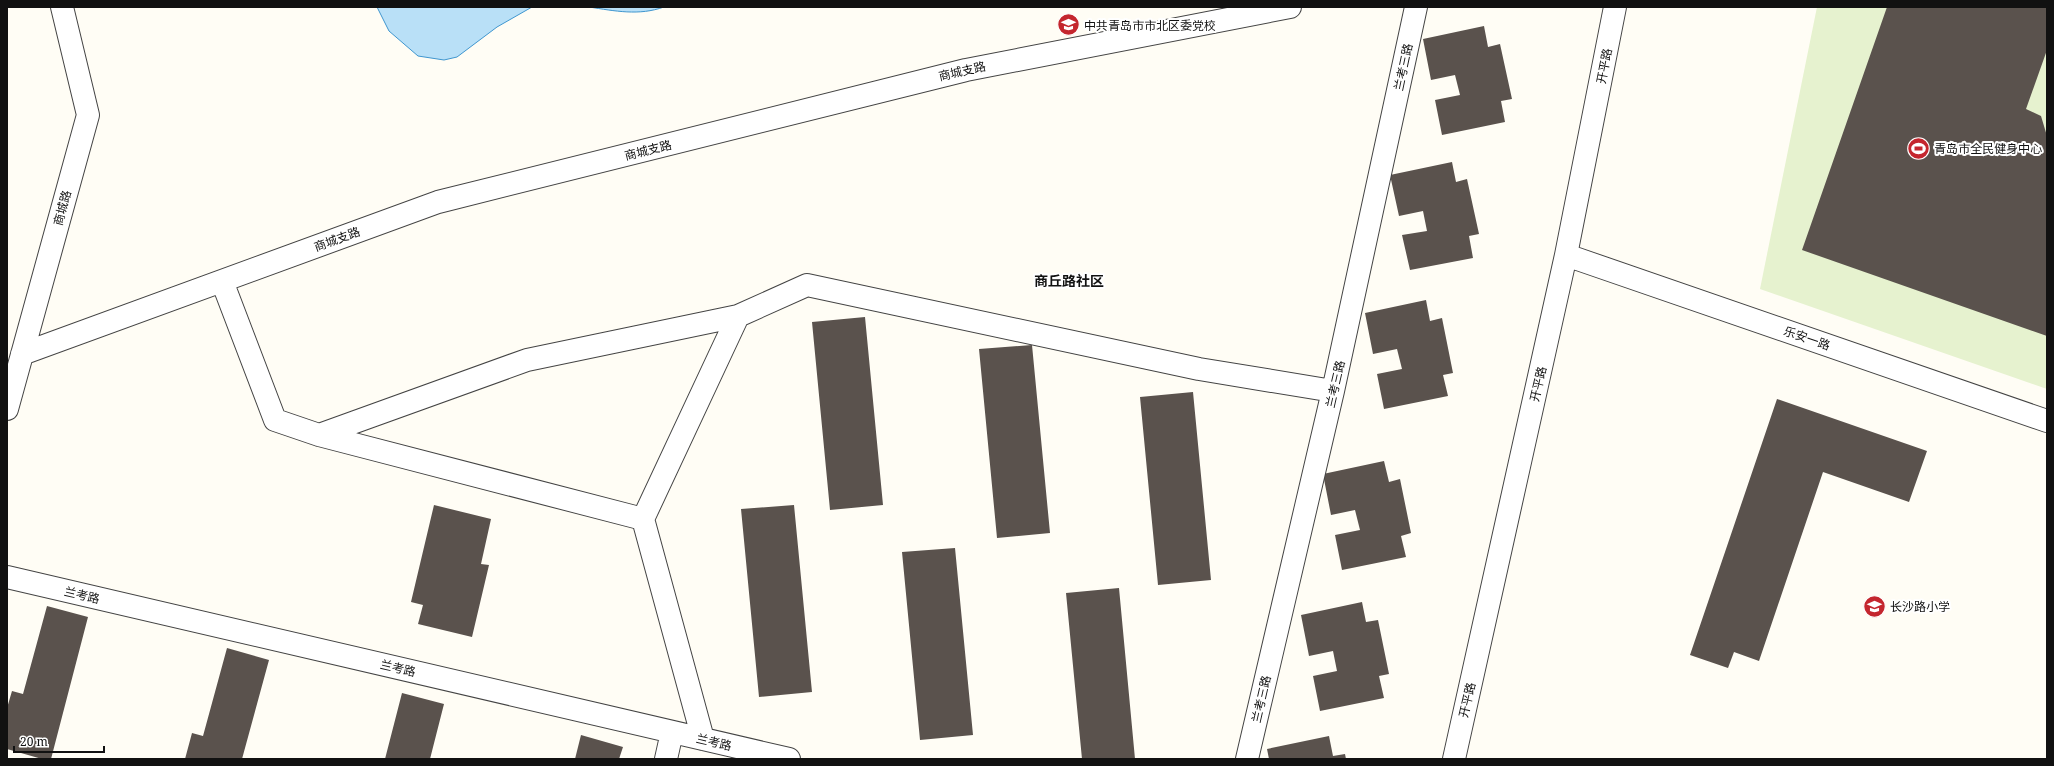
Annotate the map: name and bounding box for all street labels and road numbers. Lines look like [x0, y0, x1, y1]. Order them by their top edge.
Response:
street label: 兰考三路 [1390, 42, 1416, 92]
street label: 开平路 [1592, 47, 1616, 85]
street label: 商城支路 [937, 57, 987, 85]
street label: 商城支路 [623, 136, 673, 164]
street label: 商城路 [49, 188, 75, 228]
street label: 商城支路 [312, 223, 362, 255]
street label: 乐安一路 [1782, 322, 1832, 354]
street label: 兰考三路 [1321, 359, 1349, 409]
street label: 开平路 [1526, 365, 1550, 403]
street label: 兰考路 [63, 583, 101, 607]
street label: 兰考路 [379, 656, 417, 680]
street label: 兰考三路 [1247, 674, 1275, 724]
street label: 开平路 [1455, 681, 1479, 719]
street label: 兰考路 [695, 730, 733, 754]

